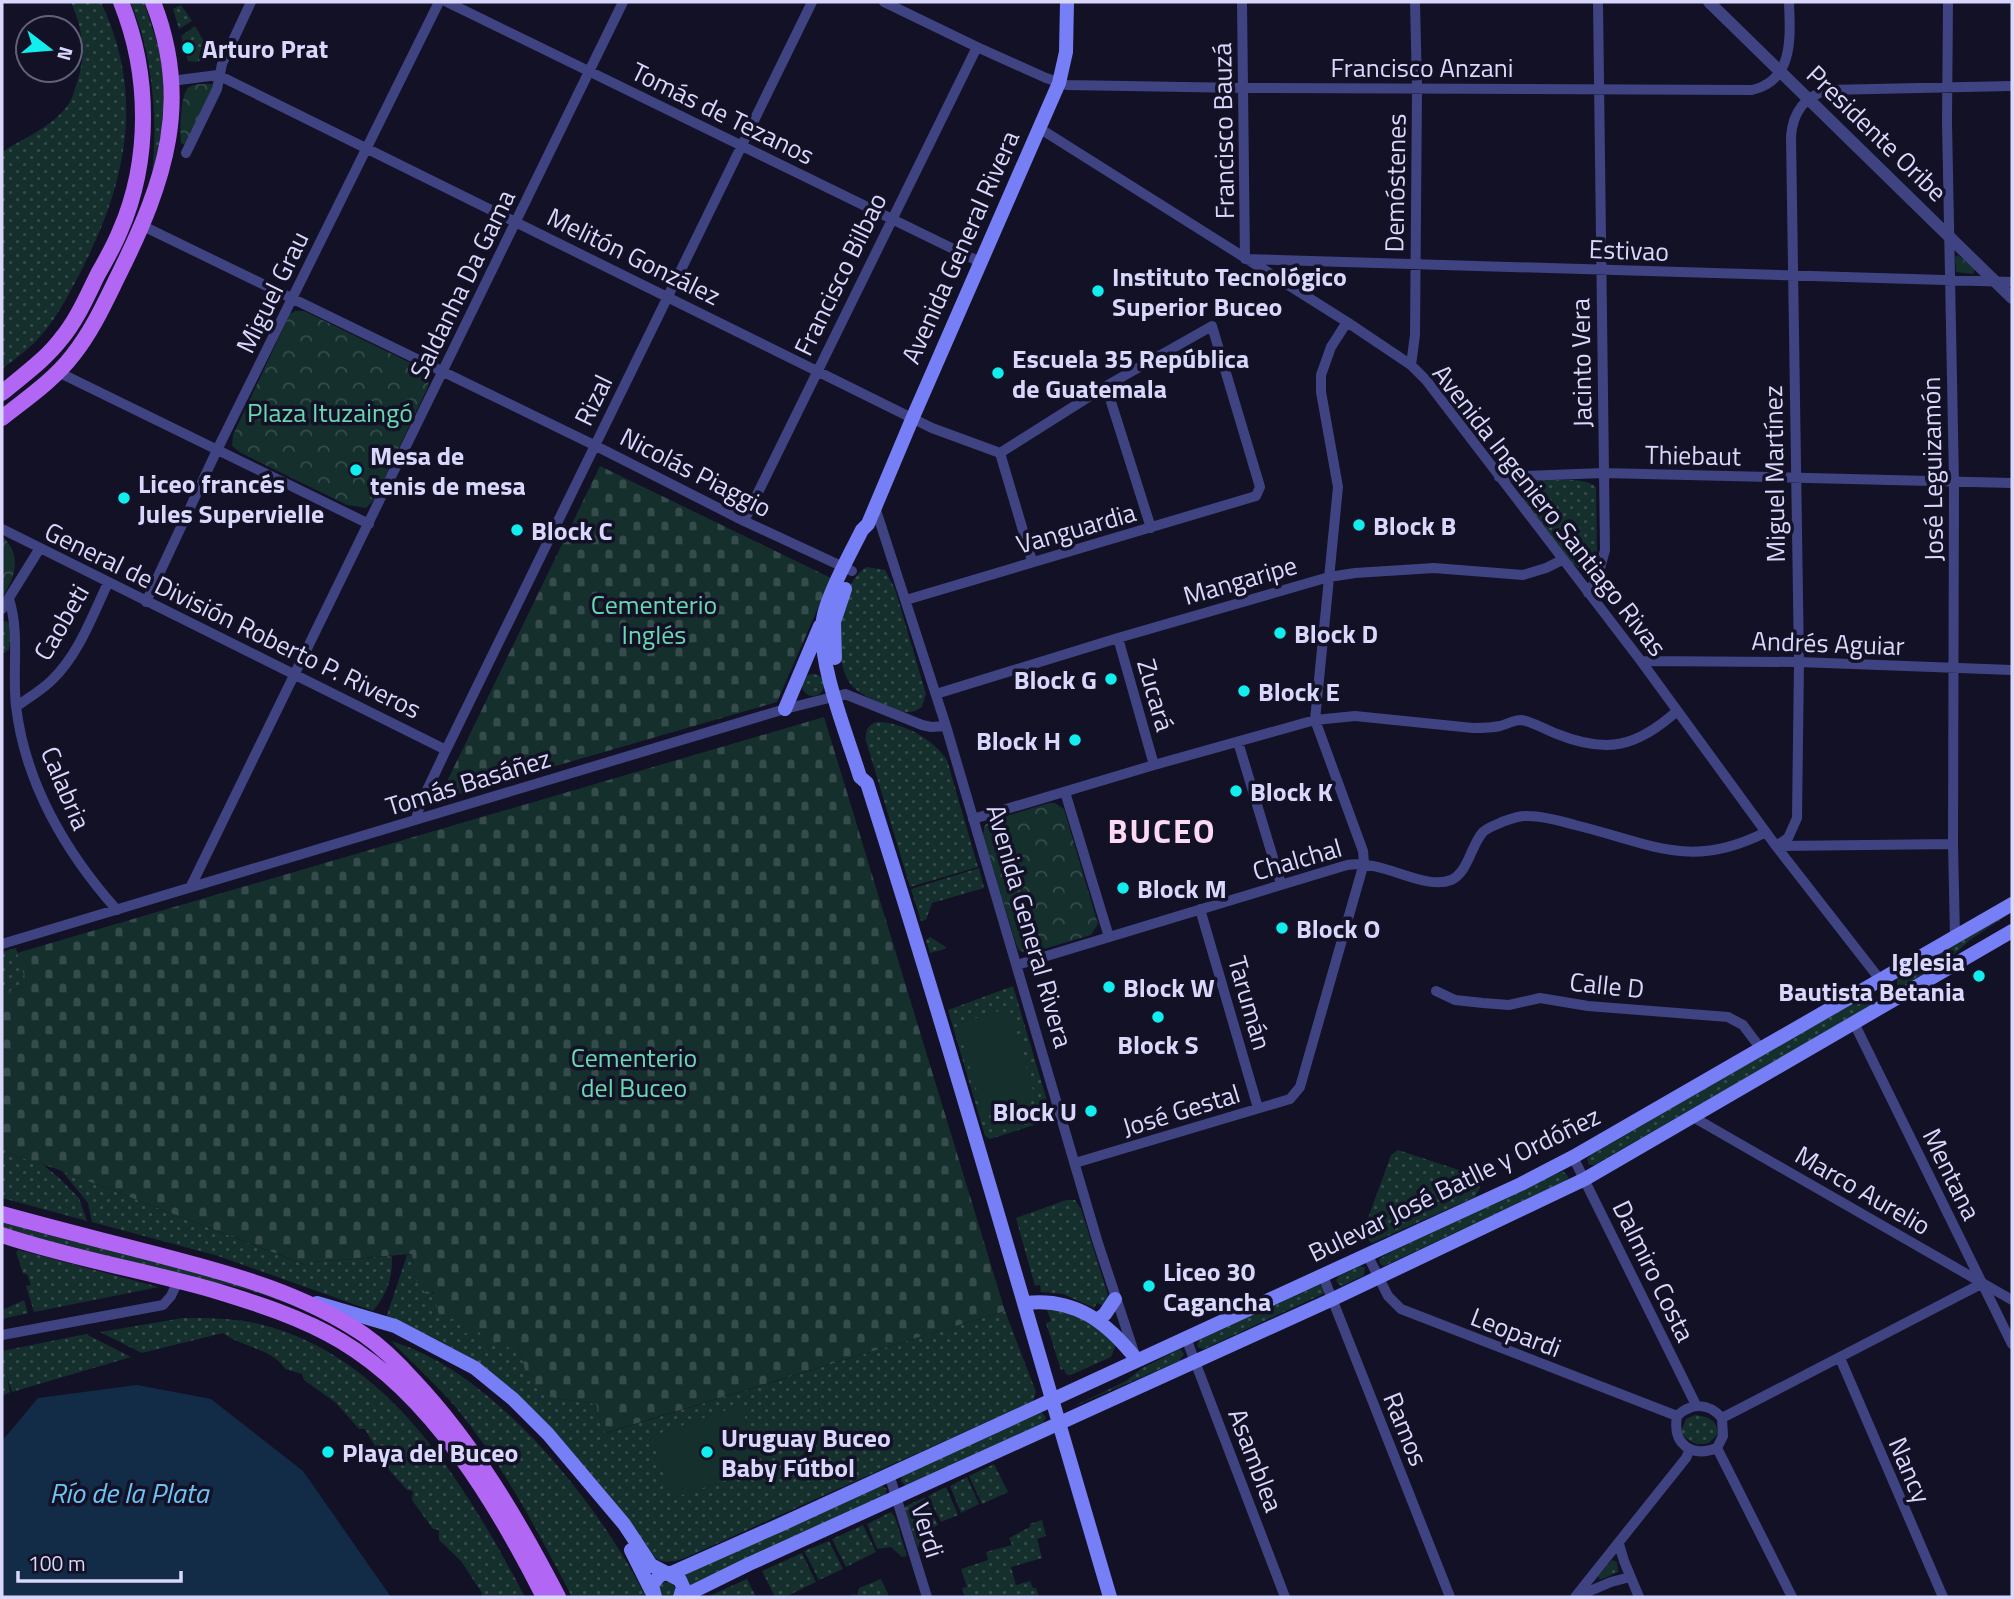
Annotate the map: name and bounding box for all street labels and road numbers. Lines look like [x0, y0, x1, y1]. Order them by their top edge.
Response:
street label: Francisco Bauzá [1202, 42, 1244, 220]
street label: Francisco Anzani [1331, 48, 1513, 87]
street label: Tomás de Tezanos [625, 52, 821, 174]
street label: Presidente Oribe [1798, 56, 1956, 210]
street label: Demóstenes [1374, 113, 1416, 253]
street label: Avenida General Rivera [891, 124, 1029, 370]
street label: Saldanha Da Gama [399, 183, 525, 385]
street label: Francisco Bilbao [784, 186, 896, 362]
street label: Melitón González [541, 197, 727, 315]
street label: Miguel Grau [226, 224, 318, 360]
street label: Estivao [1588, 229, 1670, 271]
street label: Jacinto Vera [1560, 298, 1602, 428]
street label: Avenida Ingeniero Santiago Rivas [1423, 356, 1677, 664]
street label: Rizal [564, 368, 622, 432]
street label: José Leguizamón [1911, 376, 1953, 562]
street label: Miguel Martínez [1753, 385, 1795, 563]
street label: Nicolás Piaggio [613, 417, 779, 527]
street label: Thiebaut [1645, 435, 1741, 475]
street label: Vanguardia [1012, 492, 1140, 564]
street label: General de División Roberto P. Riveros [38, 512, 428, 728]
street label: Mangaripe [1179, 545, 1301, 615]
street label: Caobeti [23, 577, 99, 667]
street label: Andrés Aguiar [1751, 621, 1905, 665]
street label: Zucará [1127, 654, 1185, 736]
street label: Tomás Basáñez [381, 738, 555, 826]
street label: Calabria [31, 740, 101, 836]
street label: Avenida General Rivera [977, 800, 1083, 1052]
street label: Chalchal [1248, 828, 1346, 890]
street label: Tarumán [1218, 952, 1282, 1054]
street label: Calle D [1568, 962, 1646, 1008]
street label: José Gestal [1117, 1074, 1245, 1146]
street label: Bulevar José Batlle y Ordóñez [1301, 1096, 1607, 1272]
street label: Mentana [1913, 1121, 1991, 1227]
street label: Marco Aurelio [1788, 1135, 1938, 1245]
street label: Dalmiro Costa [1603, 1194, 1705, 1348]
street label: Leopardi [1465, 1297, 1567, 1367]
street label: Ramos [1374, 1386, 1438, 1472]
street label: Asamblea [1218, 1403, 1294, 1517]
street label: Nancy [1879, 1431, 1941, 1509]
street label: Verdi [901, 1498, 955, 1562]

